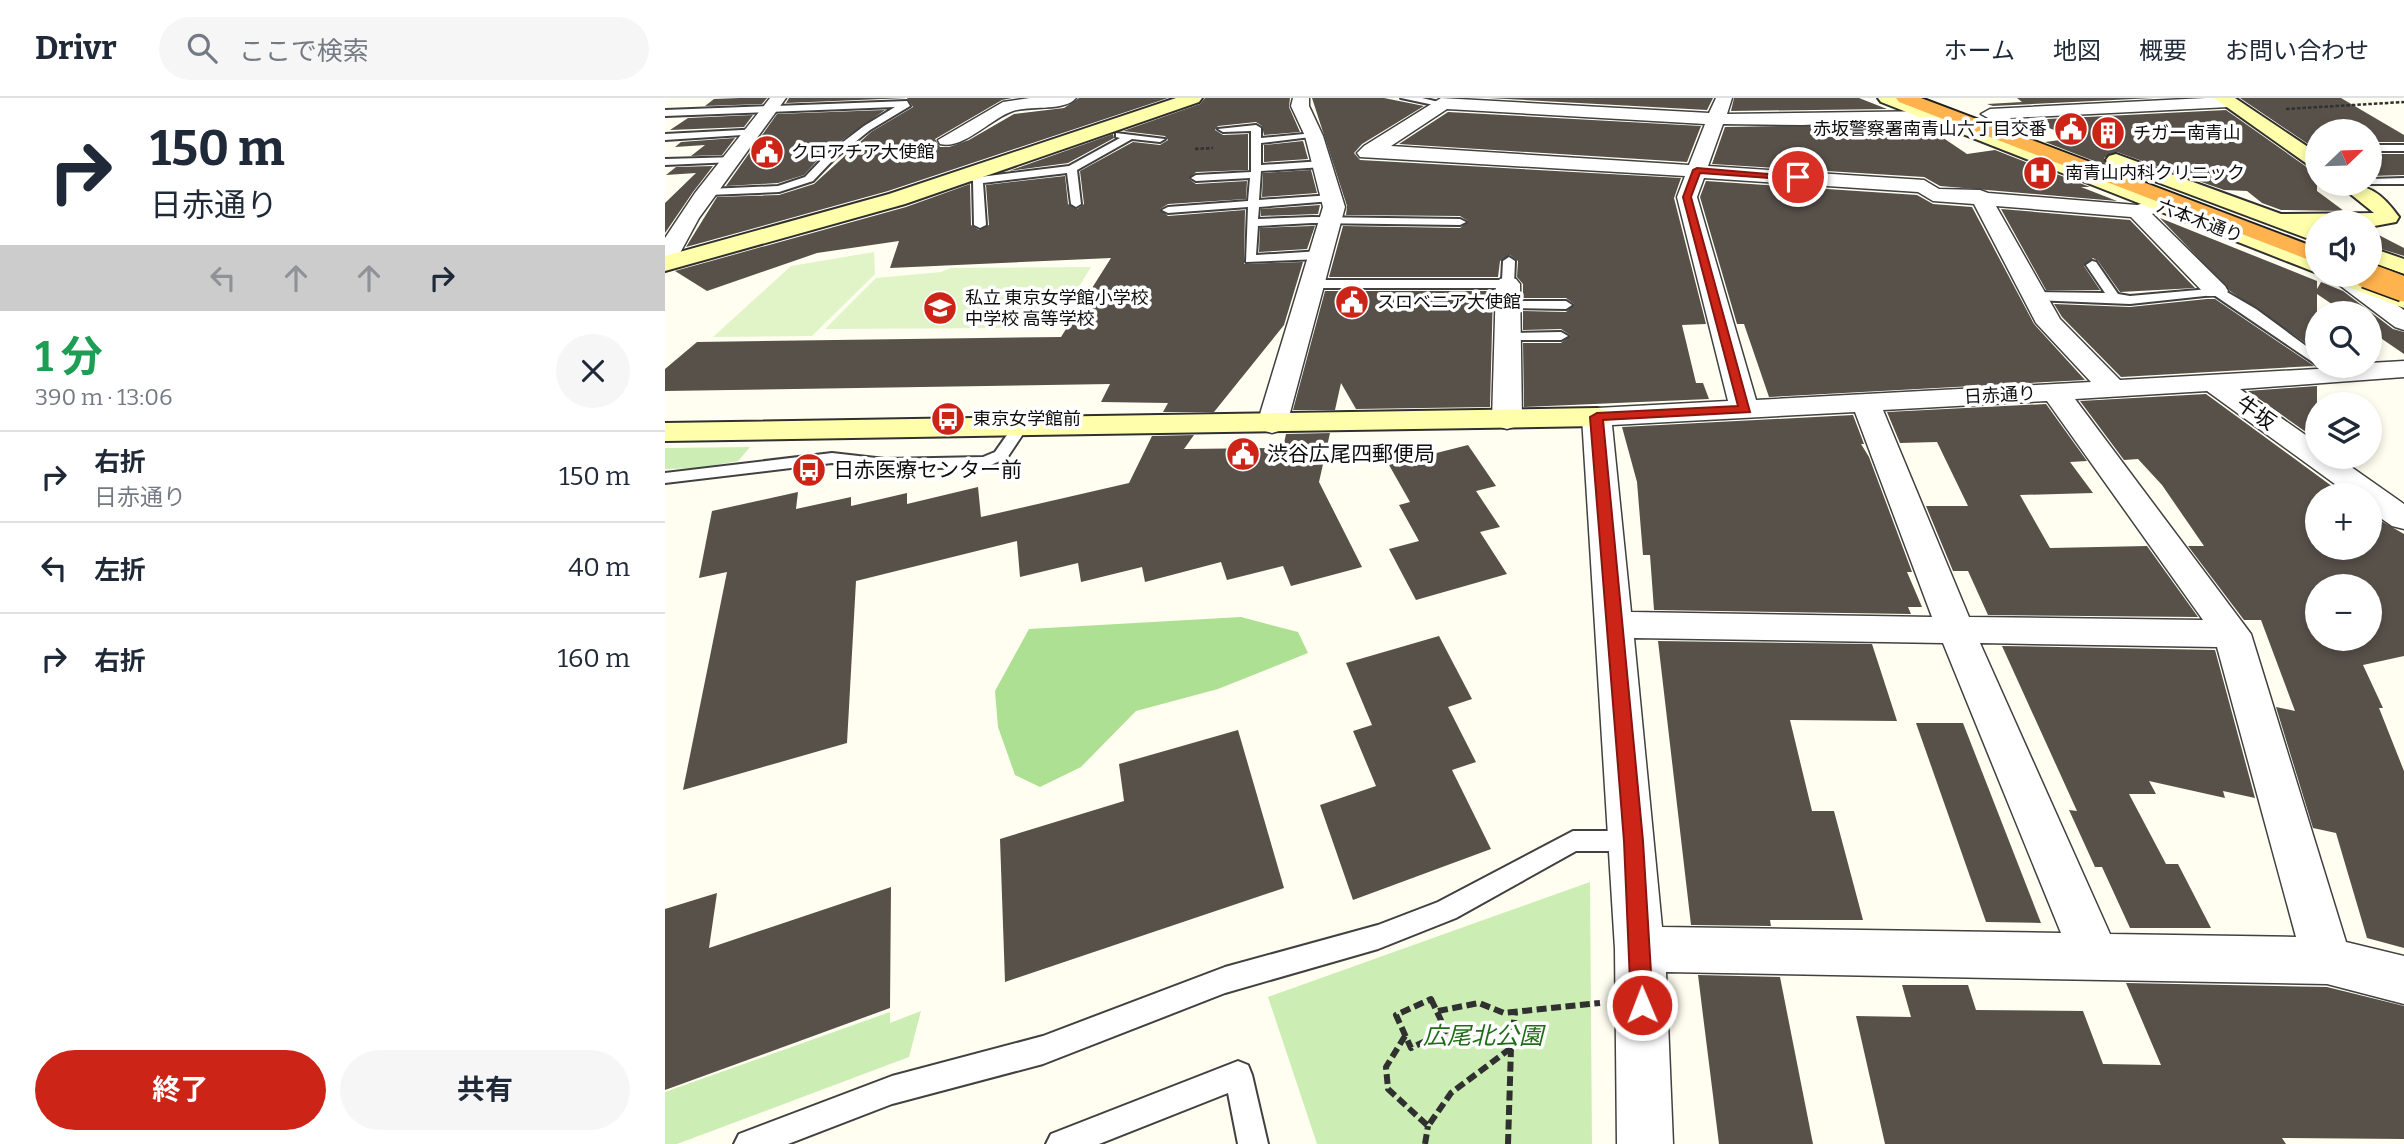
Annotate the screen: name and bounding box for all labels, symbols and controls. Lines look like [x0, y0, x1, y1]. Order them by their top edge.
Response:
search box [159, 17, 649, 80]
text: Drivr [35, 28, 117, 68]
icon: search [183, 29, 221, 67]
text: ここで検索 [239, 36, 369, 67]
text: ホーム [1944, 37, 2015, 65]
text: 地図 [2053, 37, 2101, 65]
text: 概要 [2139, 37, 2187, 65]
text: お問い合わせ [2225, 37, 2369, 65]
public building icon: 赤坂警察署南青山六丁目交番 [2052, 110, 2090, 148]
building icon: チガー南青山 [2089, 114, 2127, 152]
place label: 赤坂警察署南青山六丁目交番 [1813, 118, 2047, 140]
text: 150 m [150, 119, 285, 178]
north arrow [2305, 119, 2382, 196]
map controls [2305, 119, 2382, 651]
place label: チガー南青山 [2133, 122, 2241, 144]
icon: right [35, 126, 126, 217]
public building icon: クロアチア大使館 [748, 133, 786, 171]
place label: クロアチア大使館 [791, 141, 935, 163]
pin [1768, 147, 1828, 207]
hospital icon: 南青山内科クリニック [2021, 154, 2059, 192]
icon: arrive [1779, 158, 1817, 196]
place label: 南青山内科クリニック [2065, 162, 2245, 184]
text: 日赤通り [150, 186, 278, 224]
street label: 六本木通り [2154, 195, 2246, 247]
button: sound [2305, 210, 2382, 287]
icon: left [204, 259, 242, 297]
icon: ahead [277, 259, 315, 297]
icon: ahead [350, 259, 388, 297]
icon: right [423, 259, 461, 297]
public building icon: スロベニア大使館 [1333, 283, 1371, 321]
place label: 私立 東京女学館小学校 中学校 高等学校 [965, 287, 1149, 330]
school or university icon: 私立 東京女学館小学校 中学校 高等学校 [921, 289, 959, 327]
place label: スロベニア大使館 [1377, 291, 1521, 313]
button: search [2305, 301, 2382, 378]
text: 1 分 [35, 332, 103, 382]
button: close [556, 334, 630, 408]
street label: 日赤通り [1963, 382, 2037, 408]
text: 390 m · 13:06 [35, 383, 172, 411]
street label: 牛坂 [2231, 390, 2281, 436]
button: layers [2305, 392, 2382, 469]
bus stop icon: 東京女学館前 [929, 400, 967, 438]
place label: 東京女学館前 [973, 408, 1081, 430]
public building icon: 渋谷広尾四郵便局 [1224, 435, 1262, 473]
place label: 渋谷広尾四郵便局 [1267, 441, 1435, 467]
text: 右折 [94, 447, 146, 478]
bus stop icon: 日赤医療センター前 [790, 451, 828, 489]
place label: 日赤医療センター前 [833, 457, 1022, 483]
icon: right [35, 458, 73, 496]
text: 150 m [559, 461, 630, 492]
text: 日赤通り [94, 483, 186, 511]
button: + [2305, 483, 2382, 560]
icon: left [35, 549, 73, 587]
text: 40 m [568, 552, 630, 583]
text: 左折 [94, 555, 146, 586]
button: − [2305, 574, 2382, 651]
icon: right [35, 640, 73, 678]
text: 160 m [558, 643, 630, 674]
text: 右折 [94, 646, 146, 677]
position arrow [1605, 968, 1679, 1042]
park label: 広尾北公園 [1423, 1022, 1546, 1050]
button: 終了 [35, 1050, 326, 1130]
button: 共有 [340, 1050, 630, 1130]

